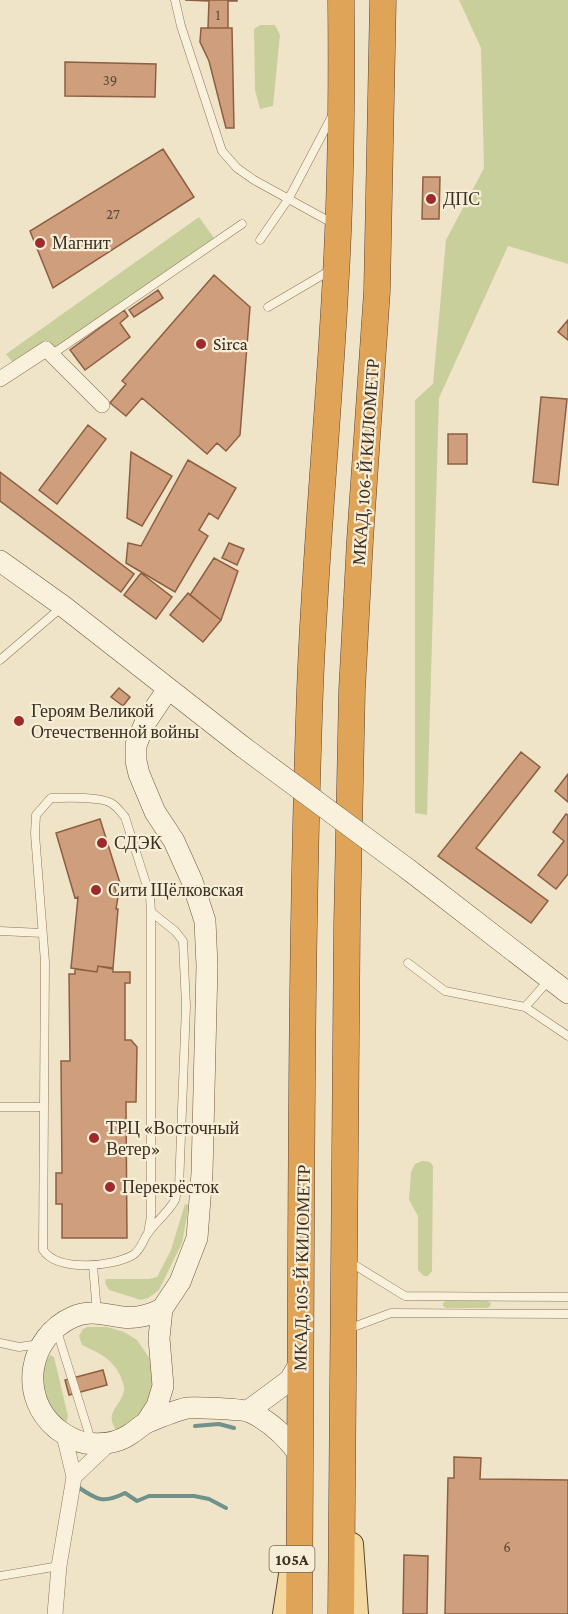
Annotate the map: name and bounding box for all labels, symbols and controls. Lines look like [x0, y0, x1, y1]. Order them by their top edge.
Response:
house number: 1 [216, 7, 221, 23]
house number: 39 [103, 72, 117, 88]
place label: ДПС [443, 189, 480, 209]
marker: ДПС [424, 192, 438, 206]
house number: 27 [106, 206, 120, 222]
place label: Магнит [52, 233, 111, 253]
marker: Магнит [33, 236, 47, 250]
place label: Sirca [213, 334, 248, 354]
marker: Sirca [194, 337, 208, 351]
street label: МКАД, 106-Й КИЛОМЕТР [349, 358, 383, 566]
place label: Героям Великой Отечественной войны [31, 701, 199, 742]
marker: Героям Великой Отечественной войны [12, 714, 26, 728]
place label: СДЭК [114, 833, 163, 853]
marker: СДЭК [95, 836, 109, 850]
place label: Сити Щёлковская [108, 880, 244, 900]
marker: Сити Щёлковская [89, 883, 103, 897]
place label: ТРЦ «Восточный Ветер» [106, 1118, 240, 1159]
marker: ТРЦ «Восточный Ветер» [87, 1131, 101, 1145]
street label: МКАД, 105-Й КИЛОМЕТР [290, 1165, 314, 1371]
place label: Перекрёсток [122, 1177, 219, 1197]
marker: Перекрёсток [103, 1180, 117, 1194]
house number: 6 [503, 1539, 511, 1555]
road number: 105A [270, 1546, 314, 1572]

